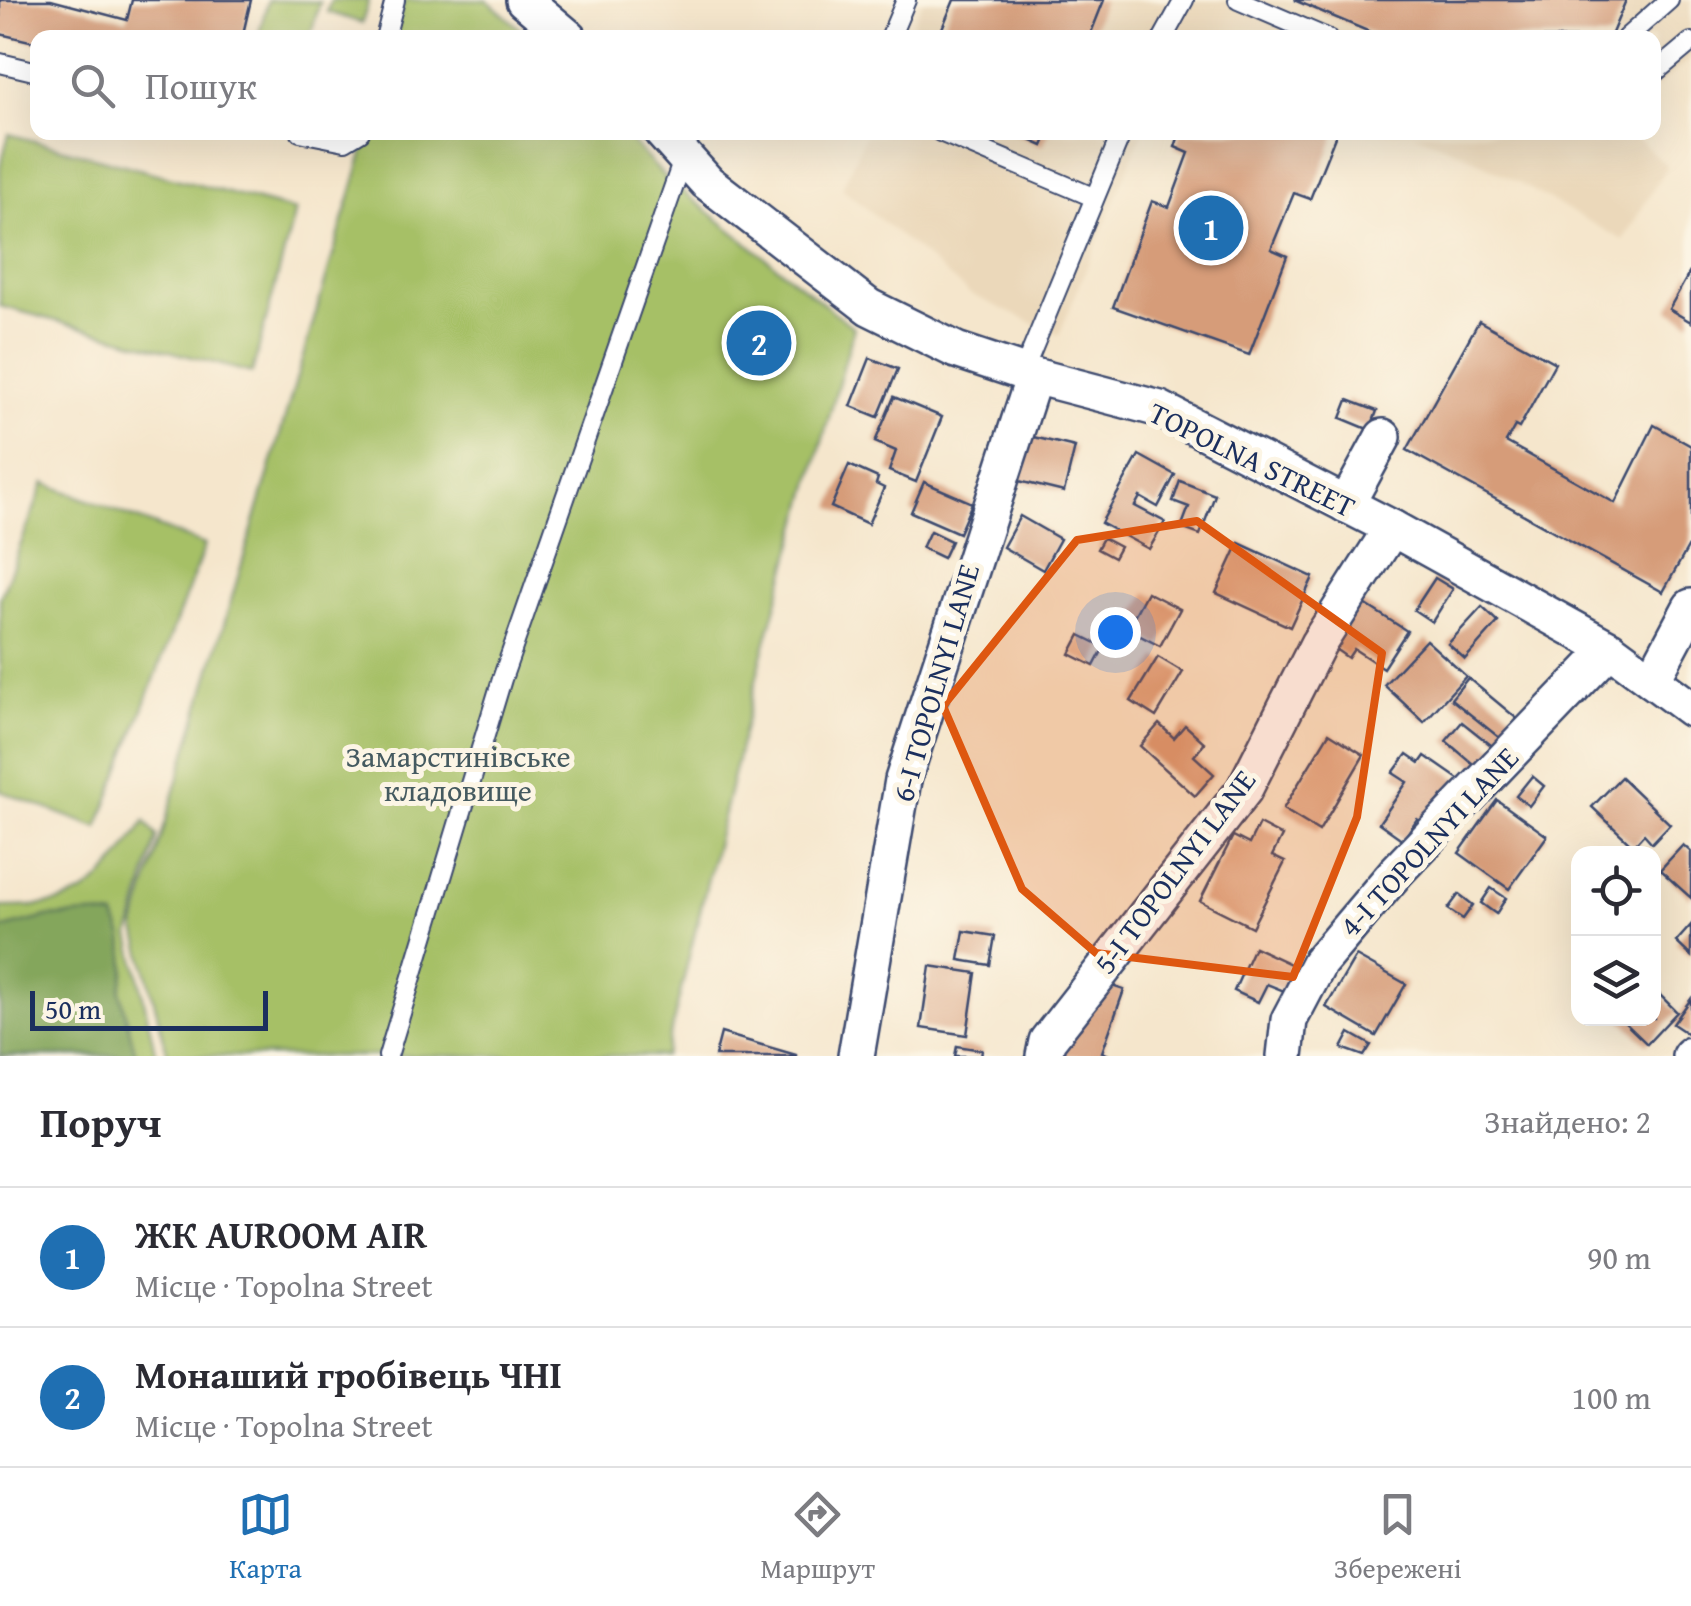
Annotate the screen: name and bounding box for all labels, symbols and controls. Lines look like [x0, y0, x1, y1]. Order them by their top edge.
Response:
search box [30, 30, 1661, 140]
text: Пошук [145, 57, 257, 113]
icon: search [65, 58, 120, 113]
pin: 1 [1178, 190, 1244, 266]
pin: 2 [726, 306, 792, 380]
street label: TOPOLNA STREET [1142, 390, 1363, 528]
street label: 6-I TOPOLNYI LANE [880, 559, 990, 807]
your location [1090, 607, 1141, 658]
park label: Замарстинівське кладовище [345, 734, 571, 812]
street label: 4-I TOPOLNYI LANE [1328, 736, 1528, 946]
street label: 5-I TOPOLNYI LANE [1083, 760, 1266, 983]
map controls [1571, 846, 1661, 1026]
button: locate [1571, 846, 1661, 936]
button: layers [1571, 936, 1661, 1026]
scale bar [30, 986, 268, 1030]
text: 50 m [45, 988, 101, 1029]
text: Поруч [40, 1091, 161, 1152]
text: Знайдено: 2 [1484, 1098, 1651, 1145]
text: ЖК AUROOM AIR [135, 1206, 427, 1262]
text: 1 [64, 1234, 81, 1281]
text: 90 m [1587, 1234, 1651, 1281]
text: Місце · Topolna Street [135, 1262, 433, 1309]
text: Монаший гробівець ЧНІ [135, 1346, 562, 1402]
text: 2 [64, 1374, 81, 1421]
text: 100 m [1572, 1374, 1651, 1421]
text: Місце · Topolna Street [135, 1402, 433, 1449]
tab: Карта [229, 1487, 302, 1588]
tab: Маршрут [761, 1487, 875, 1588]
tab: Збережені [1334, 1487, 1462, 1588]

